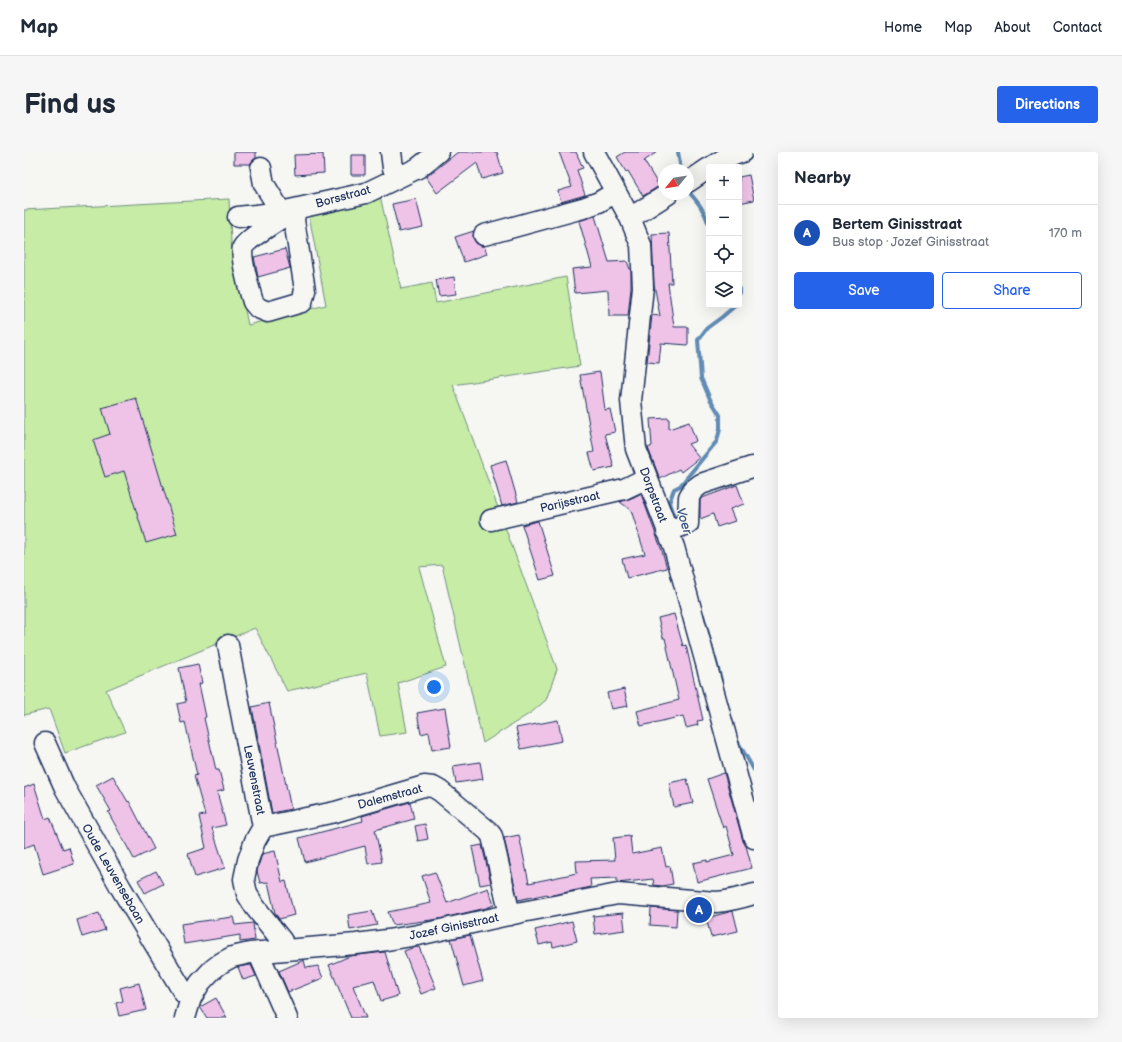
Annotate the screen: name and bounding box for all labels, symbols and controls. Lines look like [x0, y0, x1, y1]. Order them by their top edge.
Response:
text: Map [20, 16, 58, 39]
text: Home [884, 19, 922, 36]
text: Map [944, 19, 972, 36]
text: About [994, 19, 1031, 36]
text: Contact [1053, 19, 1102, 36]
button: Directions [997, 86, 1098, 123]
text: Find us [24, 88, 116, 121]
north arrow [658, 164, 694, 200]
map controls [706, 164, 742, 308]
button: + [706, 164, 742, 200]
text: Nearby [794, 168, 851, 188]
street label: Borsstraat [314, 182, 372, 212]
button: − [706, 200, 742, 236]
text: Bertem Ginisstraat [832, 215, 962, 234]
text: A [803, 225, 811, 241]
text: 170 m [1049, 225, 1082, 241]
text: Bus stop · Jozef Ginisstraat [832, 234, 989, 250]
button: locate [706, 236, 742, 272]
button: layers [706, 272, 742, 308]
button: Save [794, 272, 934, 309]
button: Share [942, 272, 1082, 309]
street label: Dorpstraat [636, 465, 670, 525]
street label: Parijsstraat [539, 488, 602, 516]
water label: Voer [672, 506, 696, 538]
your location [424, 677, 444, 697]
street label: Leuvenstraat [240, 744, 268, 817]
street label: Dalemstraat [356, 781, 424, 813]
street label: Oude Leuvensebaan [78, 821, 148, 927]
pin: A [686, 895, 712, 925]
street label: Jozef Ginisstraat [408, 910, 500, 944]

